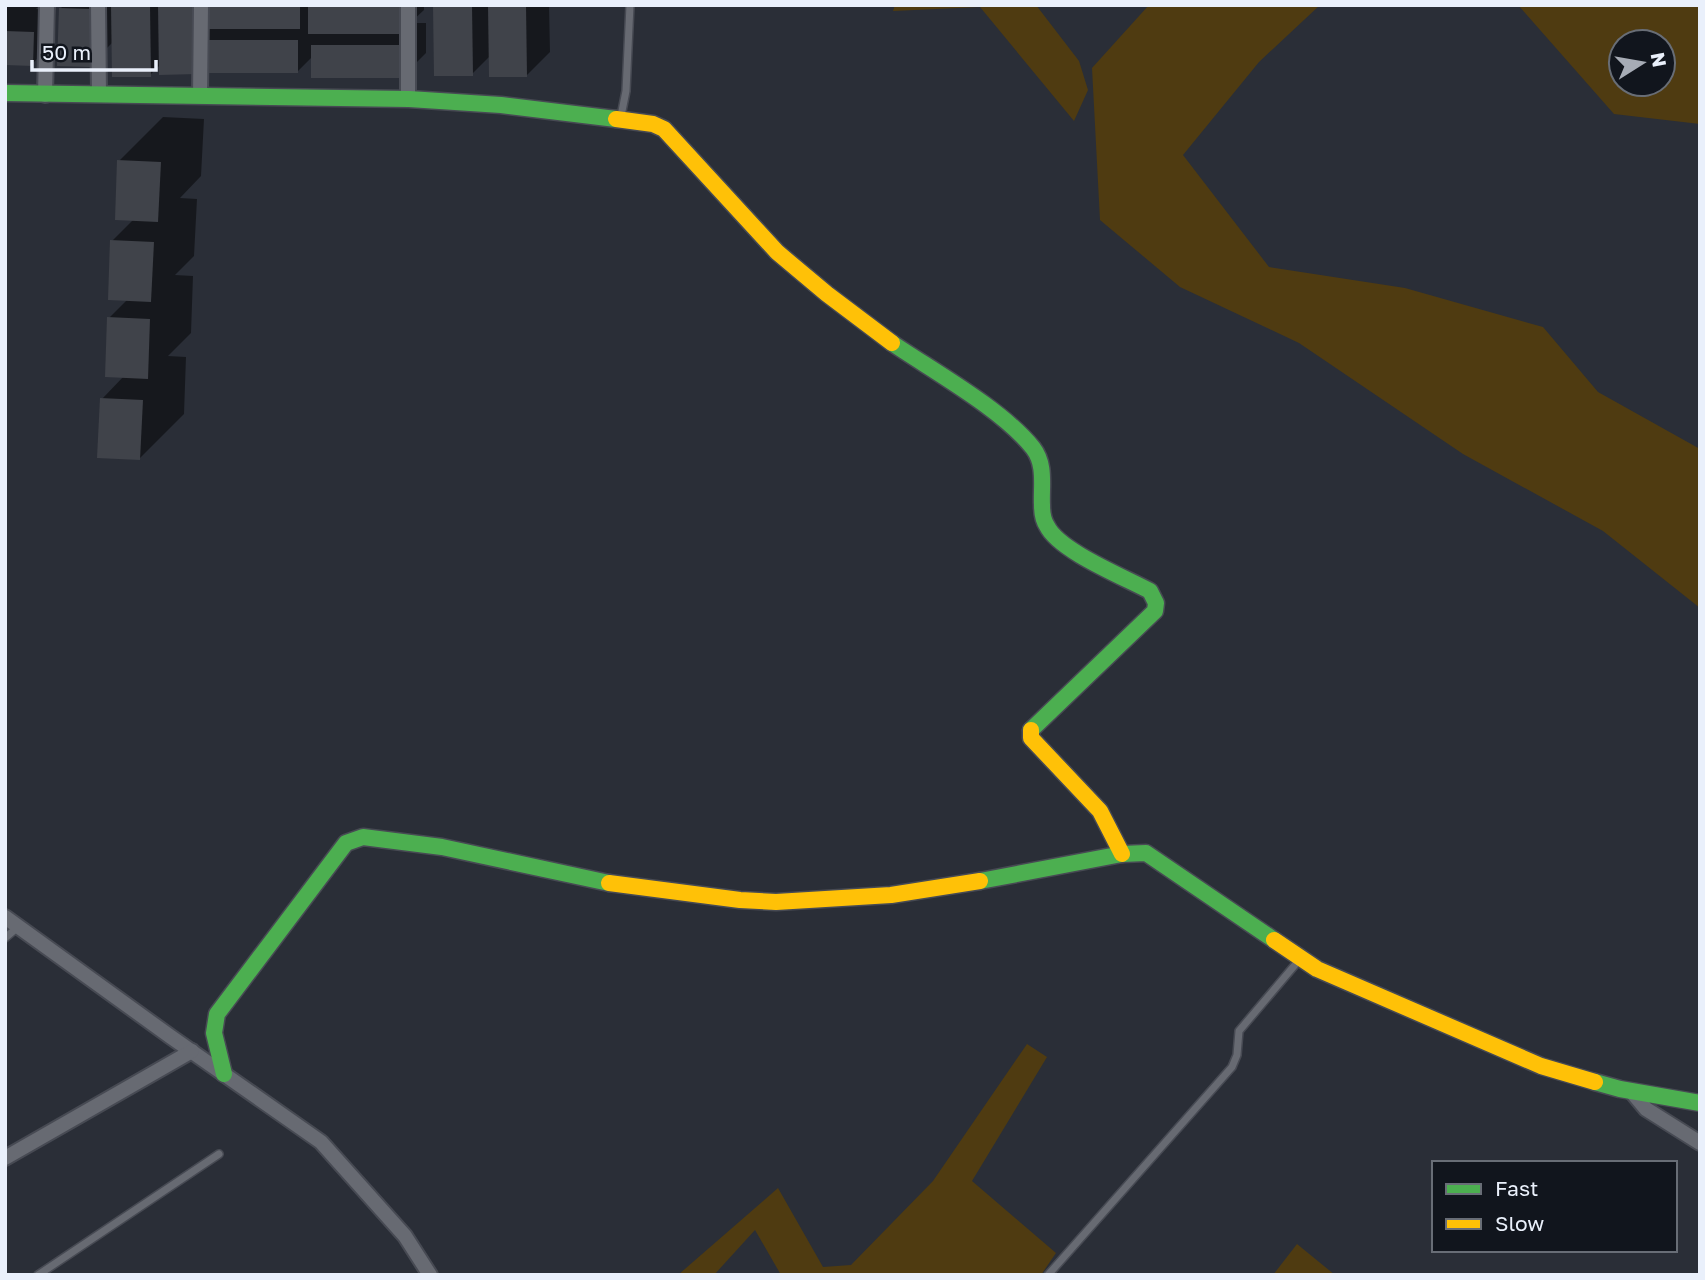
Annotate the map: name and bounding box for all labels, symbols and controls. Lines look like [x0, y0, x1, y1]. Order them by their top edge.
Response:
scale bar [32, 28, 156, 72]
north arrow [1607, 28, 1677, 98]
text: 50 m [42, 39, 91, 65]
text: N [1647, 50, 1672, 69]
legend [1432, 1161, 1677, 1252]
text: Fast [1495, 1175, 1538, 1201]
text: Slow [1495, 1210, 1544, 1236]

